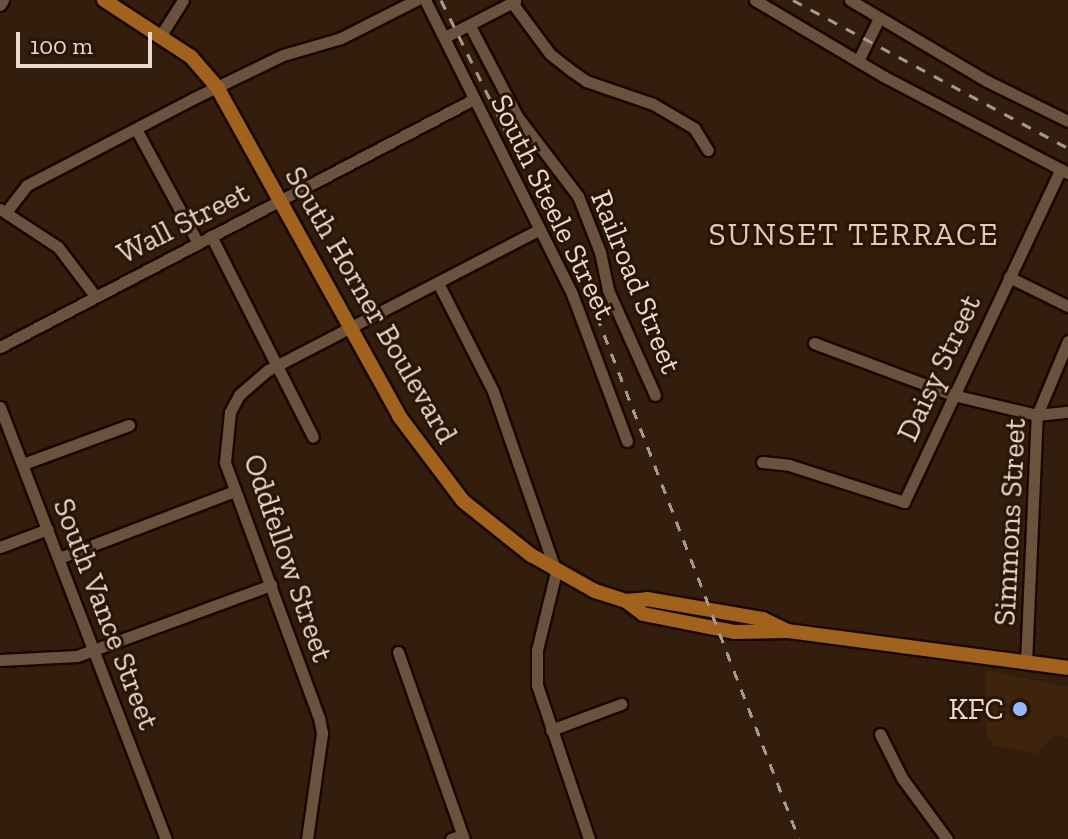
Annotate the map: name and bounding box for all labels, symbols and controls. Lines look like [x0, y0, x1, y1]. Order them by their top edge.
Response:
scale bar [20, 16, 156, 66]
text: 100 m [30, 31, 93, 60]
street label: South Steele Street [483, 88, 623, 326]
street label: South Horner Boulevard [277, 160, 465, 450]
street label: Wall Street [111, 174, 255, 272]
street label: Railroad Street [583, 185, 689, 379]
district label: SUNSET TERRACE [708, 215, 1000, 253]
street label: Daisy Street [889, 289, 989, 447]
street label: Simmons Street [987, 417, 1033, 627]
street label: Oddfellow Street [235, 449, 341, 667]
street label: South Vance Street [45, 493, 167, 735]
place label: KFC [949, 691, 1004, 727]
marker: KFC [1011, 700, 1029, 718]

